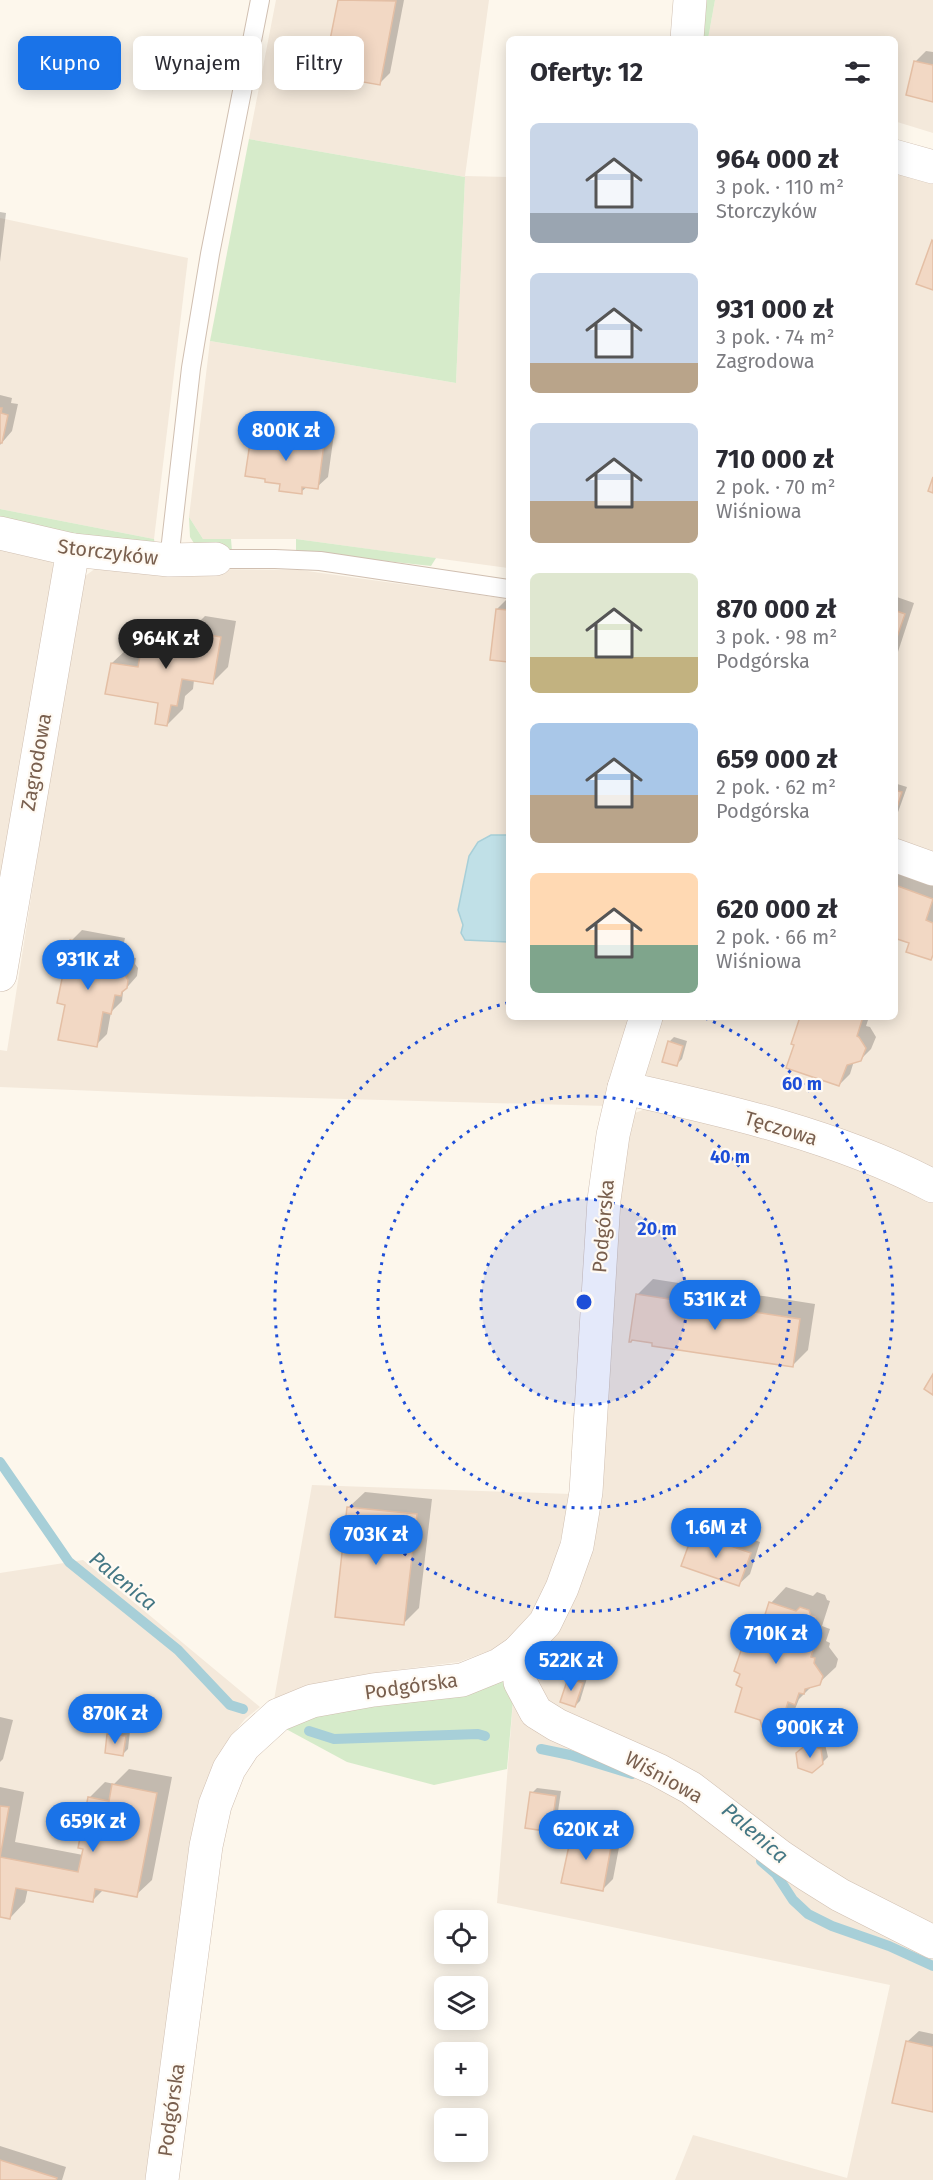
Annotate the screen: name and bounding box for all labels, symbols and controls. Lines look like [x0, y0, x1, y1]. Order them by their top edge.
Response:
chip: Kupno [18, 36, 121, 90]
chip: Wynajem [133, 36, 262, 90]
chip: Filtry [274, 36, 364, 90]
icon: filters [841, 56, 874, 89]
text: Oferty: 12 [530, 57, 643, 88]
text: 964 000 zł [716, 144, 839, 175]
icon: home [578, 147, 650, 219]
text: 3 pok. · 110 m² [716, 175, 844, 199]
text: Storczyków [716, 199, 817, 223]
text: 931 000 zł [716, 294, 834, 325]
icon: home [578, 297, 650, 369]
text: 3 pok. · 74 m² [716, 325, 834, 349]
text: Zagrodowa [716, 349, 815, 373]
pin: 800K zł [231, 411, 341, 462]
text: 800K zł [252, 418, 320, 442]
text: 710 000 zł [716, 444, 834, 475]
icon: home [578, 447, 650, 519]
text: 2 pok. · 70 m² [716, 475, 835, 499]
text: Wiśniowa [716, 499, 802, 523]
street label: Storczyków [56, 534, 160, 570]
text: 870 000 zł [716, 594, 837, 625]
icon: home [578, 597, 650, 669]
pin: 964K zł [111, 619, 221, 670]
text: 3 pok. · 98 m² [716, 625, 837, 649]
text: 964K zł [132, 626, 200, 650]
text: Podgórska [716, 649, 810, 673]
street label: Zagrodowa [16, 711, 56, 813]
text: 659 000 zł [716, 744, 838, 775]
icon: home [578, 747, 650, 819]
text: 2 pok. · 62 m² [716, 775, 836, 799]
text: Podgórska [716, 799, 810, 823]
text: 620 000 zł [716, 894, 838, 925]
icon: home [578, 897, 650, 969]
text: 2 pok. · 66 m² [716, 925, 837, 949]
pin: 931K zł [33, 940, 143, 991]
text: 931K zł [56, 947, 120, 971]
text: Wiśniowa [716, 949, 802, 973]
text: 60 m [782, 1073, 822, 1095]
street label: Tęczowa [742, 1106, 820, 1150]
text: 40 m [710, 1146, 750, 1168]
street label: Podgórska [587, 1178, 619, 1274]
text: 20 m [637, 1218, 677, 1240]
pin: 531K zł [660, 1280, 770, 1331]
text: 531K zł [683, 1287, 747, 1311]
centre of rings [574, 1292, 594, 1312]
pin: 1.6M zł [661, 1508, 771, 1559]
pin: 703K zł [321, 1515, 431, 1566]
text: 1.6M zł [685, 1515, 747, 1539]
text: 703K zł [344, 1522, 408, 1546]
water label: Palenica [84, 1546, 162, 1616]
pin: 710K zł [721, 1614, 831, 1665]
text: 710K zł [744, 1621, 808, 1645]
pin: 522K zł [516, 1641, 626, 1692]
text: 522K zł [539, 1648, 603, 1672]
street label: Podgórska [363, 1668, 459, 1704]
pin: 870K zł [60, 1694, 170, 1745]
text: 870K zł [82, 1701, 148, 1725]
pin: 900K zł [755, 1708, 865, 1759]
text: 900K zł [776, 1715, 844, 1739]
street label: Wiśniowa [621, 1746, 707, 1808]
water label: Palenica [716, 1797, 794, 1869]
pin: 659K zł [38, 1802, 148, 1853]
text: 659K zł [60, 1809, 126, 1833]
pin: 620K zł [531, 1810, 641, 1861]
text: 620K zł [553, 1817, 619, 1841]
map controls [434, 1910, 488, 2162]
button: locate [434, 1910, 488, 1964]
button: layers [434, 1976, 488, 2030]
button: + [434, 2042, 488, 2096]
street label: Podgórska [153, 2062, 189, 2158]
button: − [434, 2108, 488, 2162]

